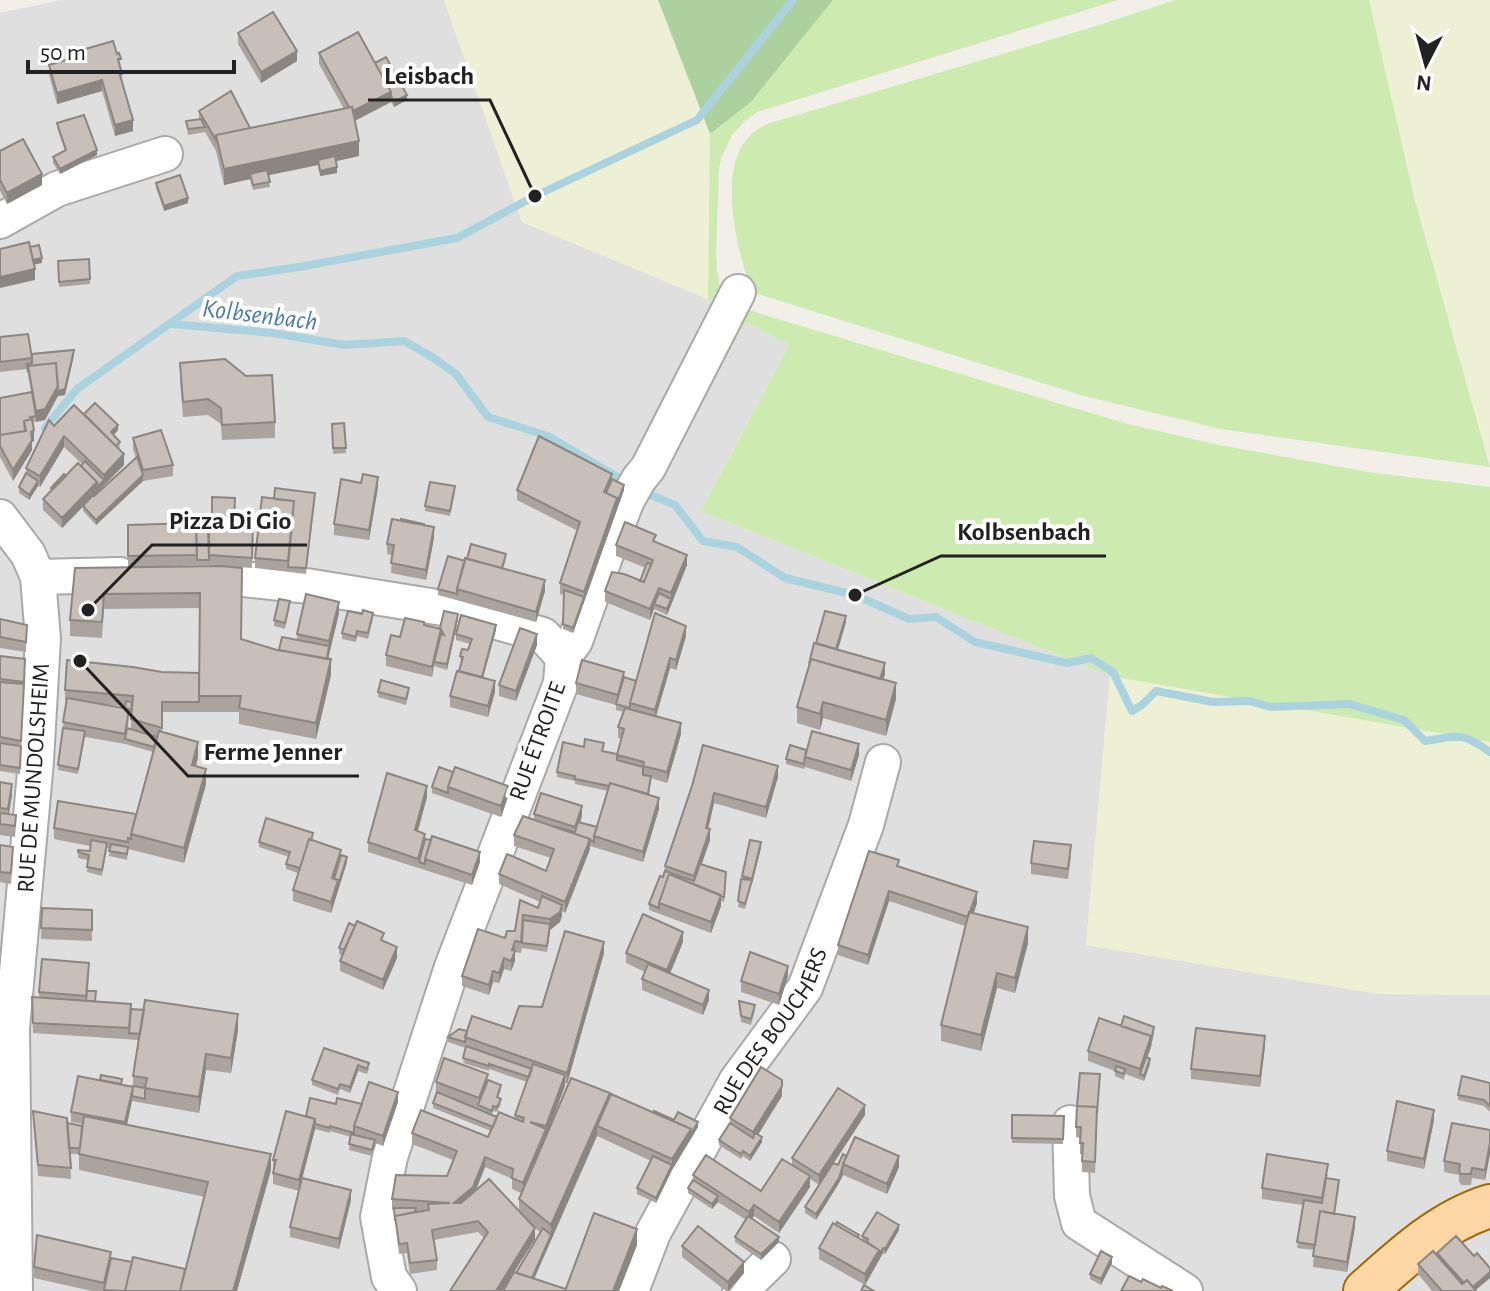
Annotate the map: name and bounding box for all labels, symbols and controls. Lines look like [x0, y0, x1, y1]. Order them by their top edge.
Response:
scale bar [28, 24, 234, 74]
north arrow [1386, 24, 1466, 104]
text: 50 m [40, 41, 86, 65]
callout: Leisbach [368, 50, 490, 100]
text: Leisbach [384, 63, 474, 89]
text: N [1415, 71, 1433, 95]
water label: Kolbsenbach [201, 295, 319, 335]
callout: Pizza Di Gio [152, 495, 307, 545]
callout: Kolbsenbach [941, 506, 1106, 556]
text: Pizza Di Gio [169, 508, 291, 534]
text: Kolbsenbach [957, 519, 1091, 545]
street label: RUE DE MUNDOLSHEIM [14, 662, 54, 894]
street label: RUE ÉTROITE [503, 678, 571, 804]
callout: Ferme Jenner [188, 726, 359, 776]
text: Ferme Jenner [204, 739, 342, 765]
street label: RUE DES BOUCHERS [709, 945, 832, 1119]

